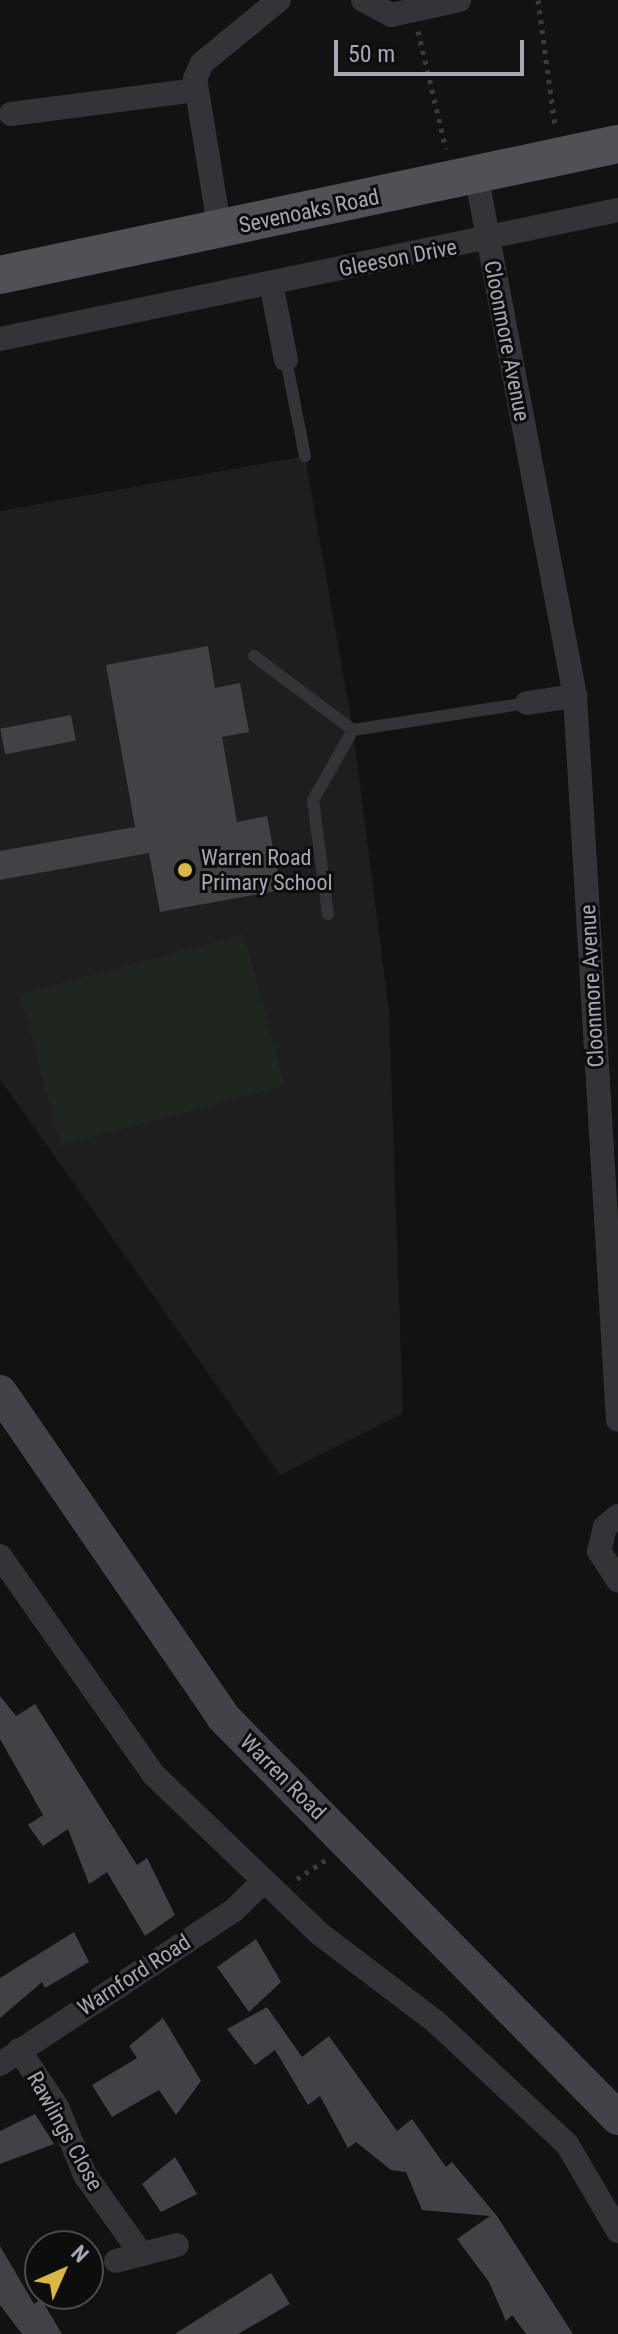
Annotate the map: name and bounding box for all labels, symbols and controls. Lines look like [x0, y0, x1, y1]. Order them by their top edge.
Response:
scale bar [338, 24, 528, 74]
text: 50 m [348, 40, 395, 68]
street label: Sevenoaks Road [237, 183, 381, 239]
street label: Gleeson Drive [337, 234, 459, 282]
street label: Cloonmore Avenue [478, 258, 536, 424]
place label: Warren Road Primary School [201, 844, 332, 896]
marker: Warren Road Primary School [176, 861, 194, 879]
street label: Cloonmore Avenue [575, 904, 609, 1068]
street label: Warren Road [235, 1729, 331, 1825]
street label: Warnford Road [73, 1929, 195, 2021]
street label: Rawlings Close [21, 2067, 109, 2195]
north arrow [24, 2230, 104, 2310]
text: N [66, 2240, 94, 2268]

